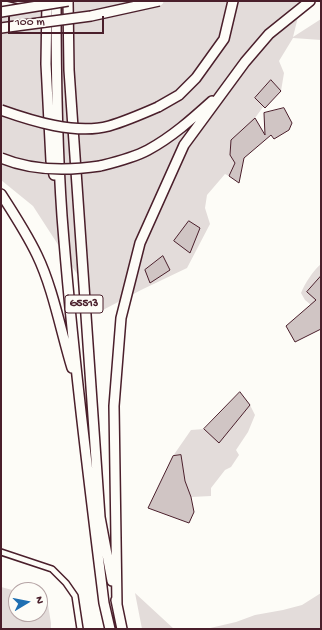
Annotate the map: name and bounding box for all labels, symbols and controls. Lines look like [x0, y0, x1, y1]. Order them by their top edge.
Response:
scale bar [10, 8, 106, 34]
text: 100 m [15, 16, 45, 30]
road number: G5513 [65, 295, 103, 313]
north arrow [8, 582, 48, 622]
text: N [32, 596, 45, 605]

